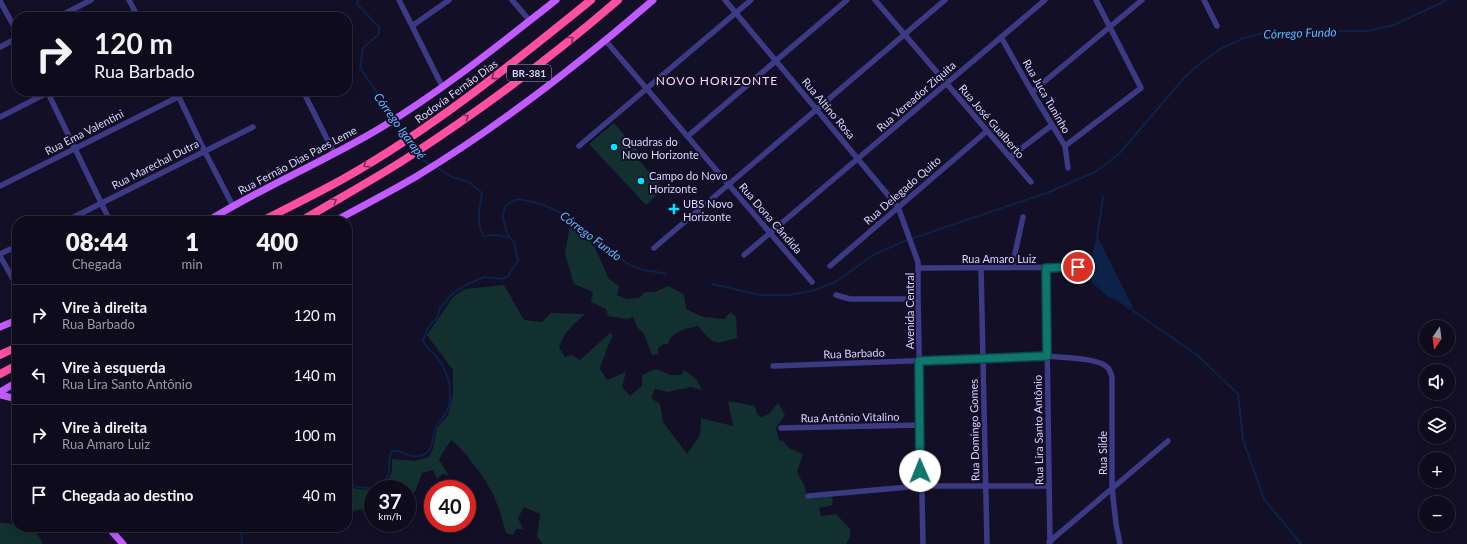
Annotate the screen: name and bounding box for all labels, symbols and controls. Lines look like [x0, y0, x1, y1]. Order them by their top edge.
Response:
water label: Córrego Fundo [1263, 24, 1337, 42]
text: 120 m [94, 26, 173, 60]
icon: right [28, 28, 80, 80]
one-way arrow [566, 37, 573, 44]
street label: Rodovia Fernão Dias [412, 57, 500, 125]
street label: Rua Juca Tuninho [1021, 57, 1073, 135]
street label: Rua Vereador Ziquita [874, 58, 958, 134]
text: Rua Barbado [94, 60, 195, 82]
road number: BR-381 [507, 65, 551, 81]
one-way arrow [492, 72, 499, 79]
district label: NOVO HORIZONTE [656, 73, 778, 88]
street label: Rua Altino Rosa [800, 75, 858, 141]
street label: Rua José Gualberto [957, 82, 1027, 160]
water label: Córrego Igarapé [371, 90, 429, 162]
street label: Rua Ema Valentini [43, 106, 126, 157]
one-way arrow [462, 115, 469, 122]
street label: Rua Fernão Dias Paes Leme [235, 123, 359, 197]
place label: Quadras do Novo Horizonte [622, 135, 699, 161]
street label: Rua Marechal Dutra [109, 136, 201, 192]
marker: Quadras do Novo Horizonte [609, 142, 619, 152]
street label: Rua Delegado Quito [861, 153, 943, 227]
one-way arrow [363, 160, 370, 167]
place label: Campo do Novo Horizonte [649, 169, 727, 195]
marker: Campo do Novo Horizonte [636, 176, 646, 186]
street label: Rua Dona Cândida [737, 180, 805, 256]
place label: UBS Novo Horizonte [683, 197, 733, 223]
one-way arrow [330, 199, 337, 206]
marker: UBS Novo Horizonte [668, 203, 680, 215]
water label: Córrego Fundo [557, 208, 625, 264]
text: 08:44 [66, 227, 128, 256]
text: 1 [185, 227, 199, 256]
text: 400 [256, 227, 298, 256]
pin [1061, 250, 1095, 284]
street label: Rua Amaro Luiz [962, 252, 1036, 265]
text: Chegada [72, 256, 122, 272]
text: min [182, 256, 203, 272]
text: m [272, 256, 283, 272]
icon: arrive [1067, 256, 1089, 278]
street label: Avenida Central [903, 273, 916, 349]
text: Vire à direita [62, 298, 147, 316]
icon: right [28, 304, 50, 326]
text: 120 m [294, 306, 336, 324]
text: Rua Barbado [62, 316, 135, 332]
north arrow [1419, 320, 1455, 356]
map controls [1419, 320, 1455, 532]
street label: Rua Barbado [823, 345, 885, 361]
text: Vire à esquerda [62, 358, 166, 376]
icon: left [28, 364, 50, 386]
button: sound [1419, 364, 1455, 400]
text: 140 m [294, 366, 336, 384]
street label: Rua Lira Santo Antônio [1031, 375, 1045, 485]
text: Rua Lira Santo Antônio [62, 376, 192, 392]
street label: Rua Domingo Gomes [967, 379, 981, 481]
button: layers [1419, 408, 1455, 444]
street label: Rua Antônio Vitalino [800, 410, 900, 424]
text: Vire à direita [62, 418, 147, 436]
icon: right [28, 424, 50, 446]
text: 100 m [294, 426, 336, 444]
street label: Rua Silde [1096, 431, 1109, 475]
text: Rua Amaro Luiz [62, 436, 150, 452]
position arrow [899, 450, 941, 492]
button: + [1419, 452, 1455, 488]
speed limit sign: 40 [424, 480, 476, 532]
icon: arrive [28, 484, 50, 506]
text: Chegada ao destino [62, 486, 193, 504]
text: 40 m [302, 486, 336, 504]
text: 37 [378, 489, 402, 513]
button: − [1419, 496, 1455, 532]
text: km/h [378, 510, 402, 522]

